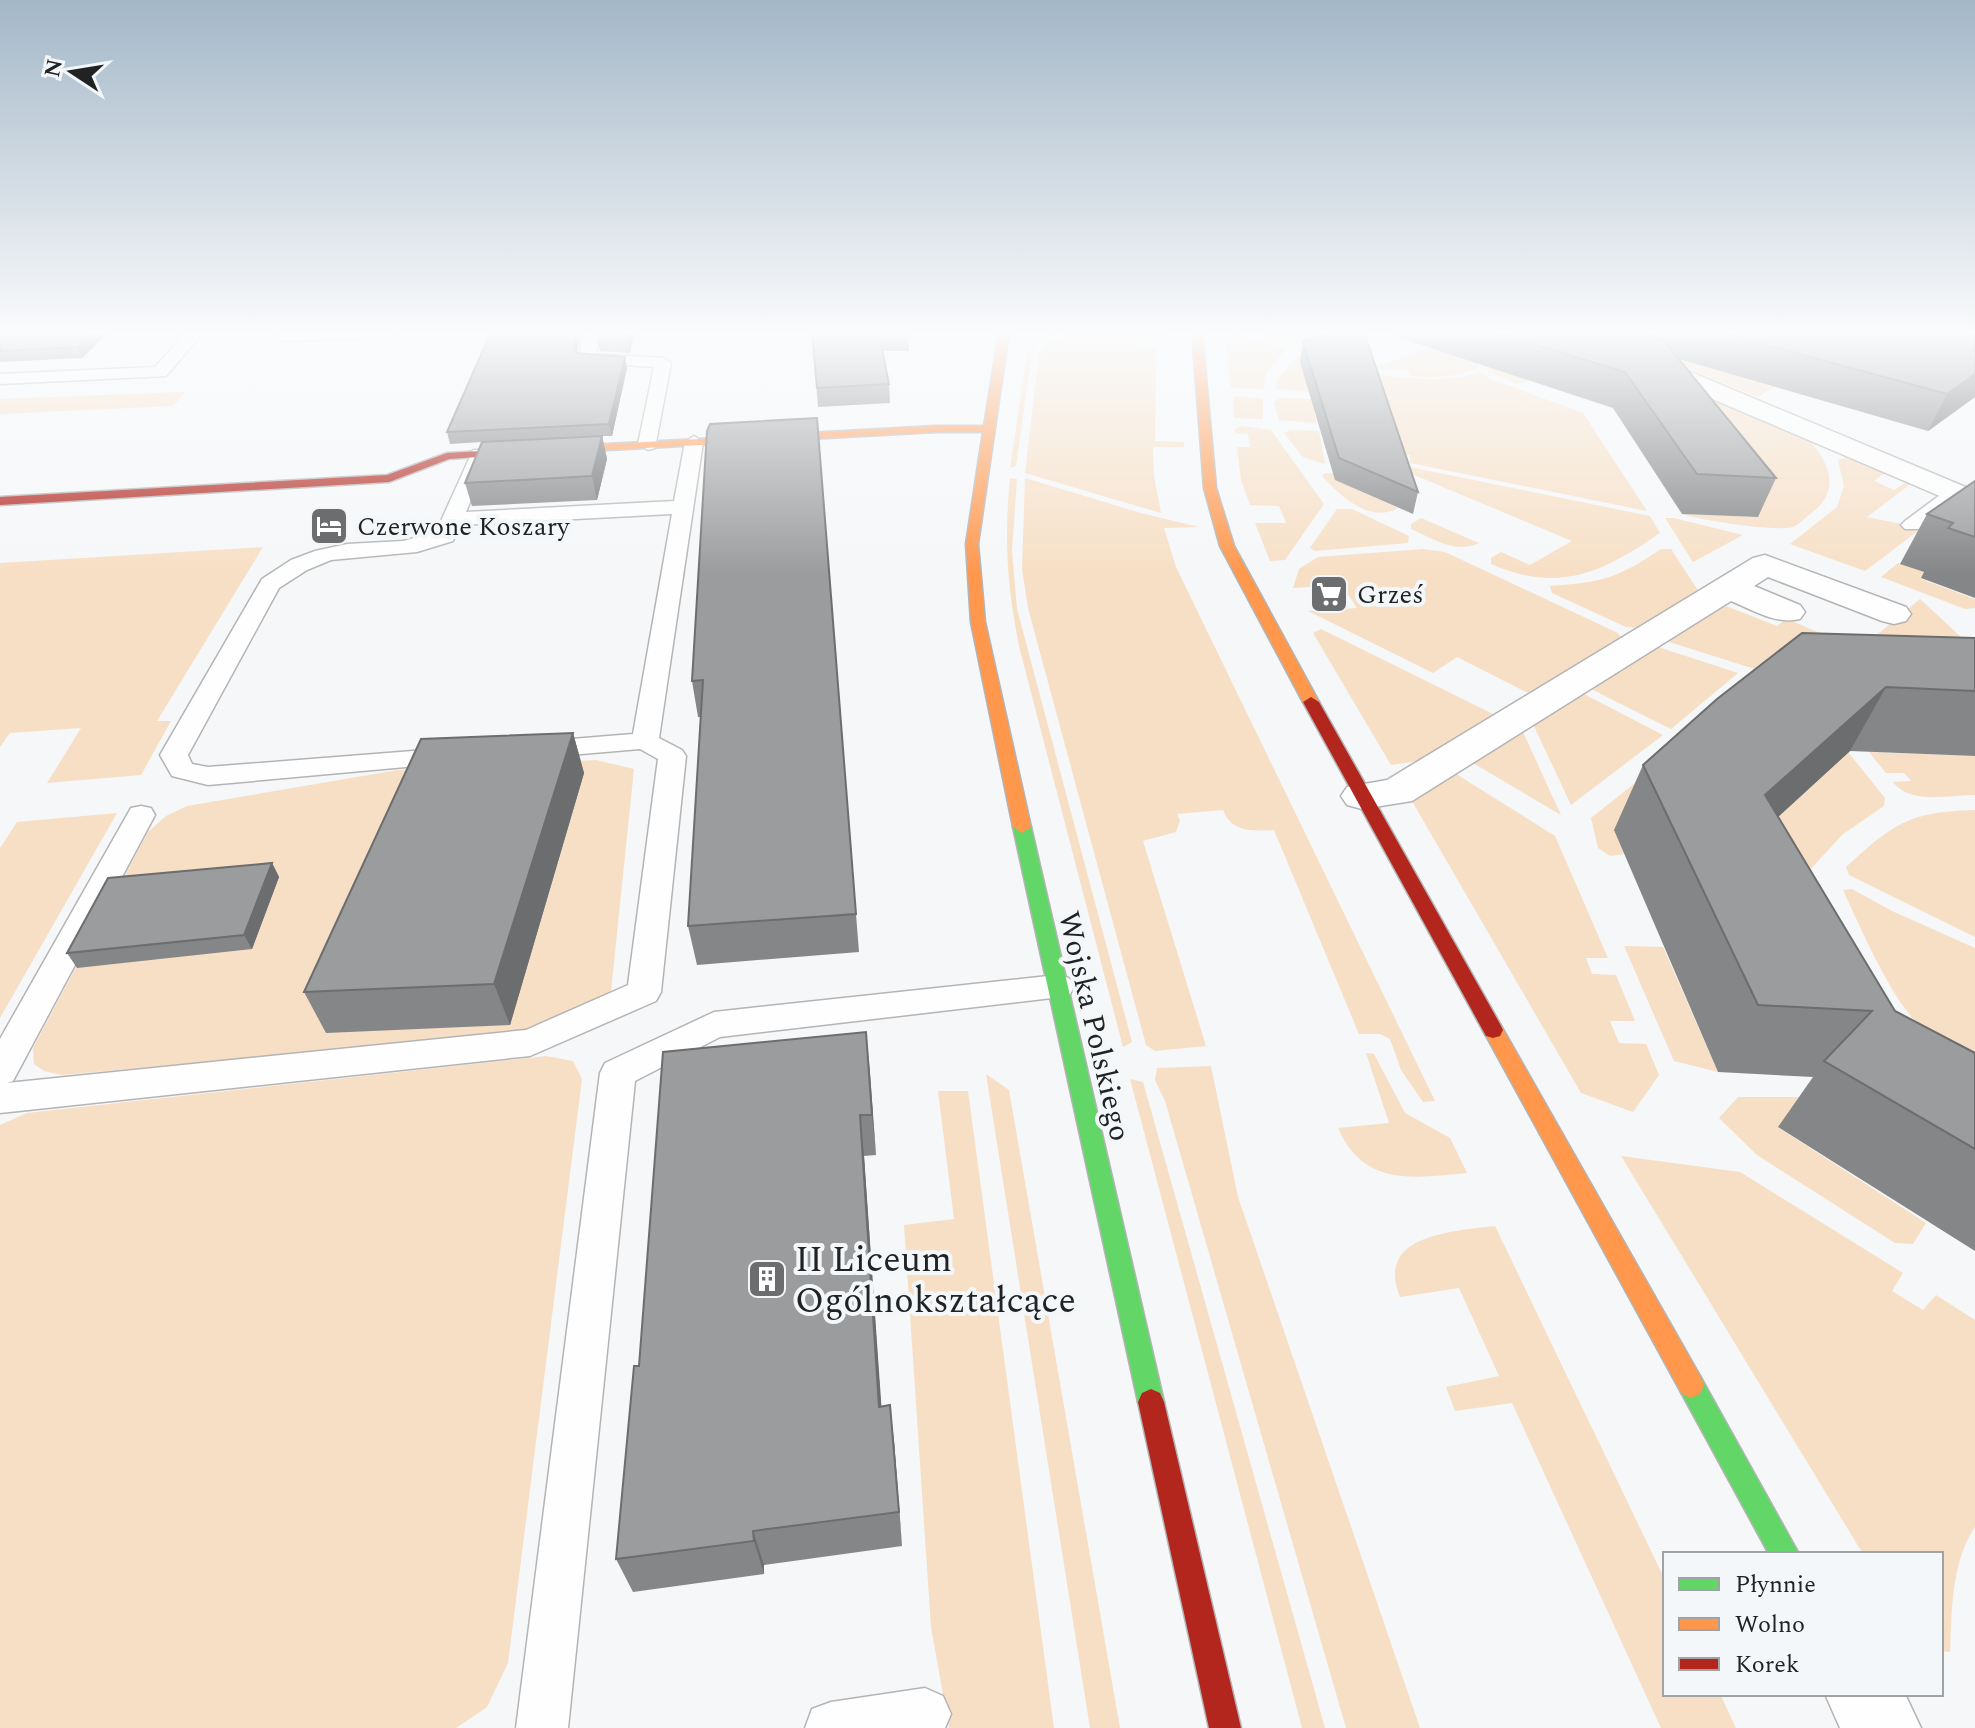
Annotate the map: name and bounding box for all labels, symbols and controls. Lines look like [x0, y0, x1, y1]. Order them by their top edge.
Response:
north arrow [32, 32, 112, 112]
text: N [36, 56, 72, 80]
hotel icon: Czerwone Koszary [308, 505, 350, 547]
place label: Czerwone Koszary [357, 507, 571, 547]
supermarket icon: Grześ [1308, 573, 1350, 615]
place label: Grześ [1357, 575, 1423, 615]
street label: Wojska Polskiego [1045, 907, 1143, 1146]
place label: II Liceum Ogólnokształcące [795, 1233, 1076, 1329]
building icon: II Liceum Ogólnokształcące [746, 1258, 788, 1300]
legend [1663, 1552, 1943, 1696]
text: Płynnie [1735, 1567, 1816, 1603]
text: Wolno [1735, 1607, 1805, 1643]
text: Korek [1735, 1647, 1799, 1683]

